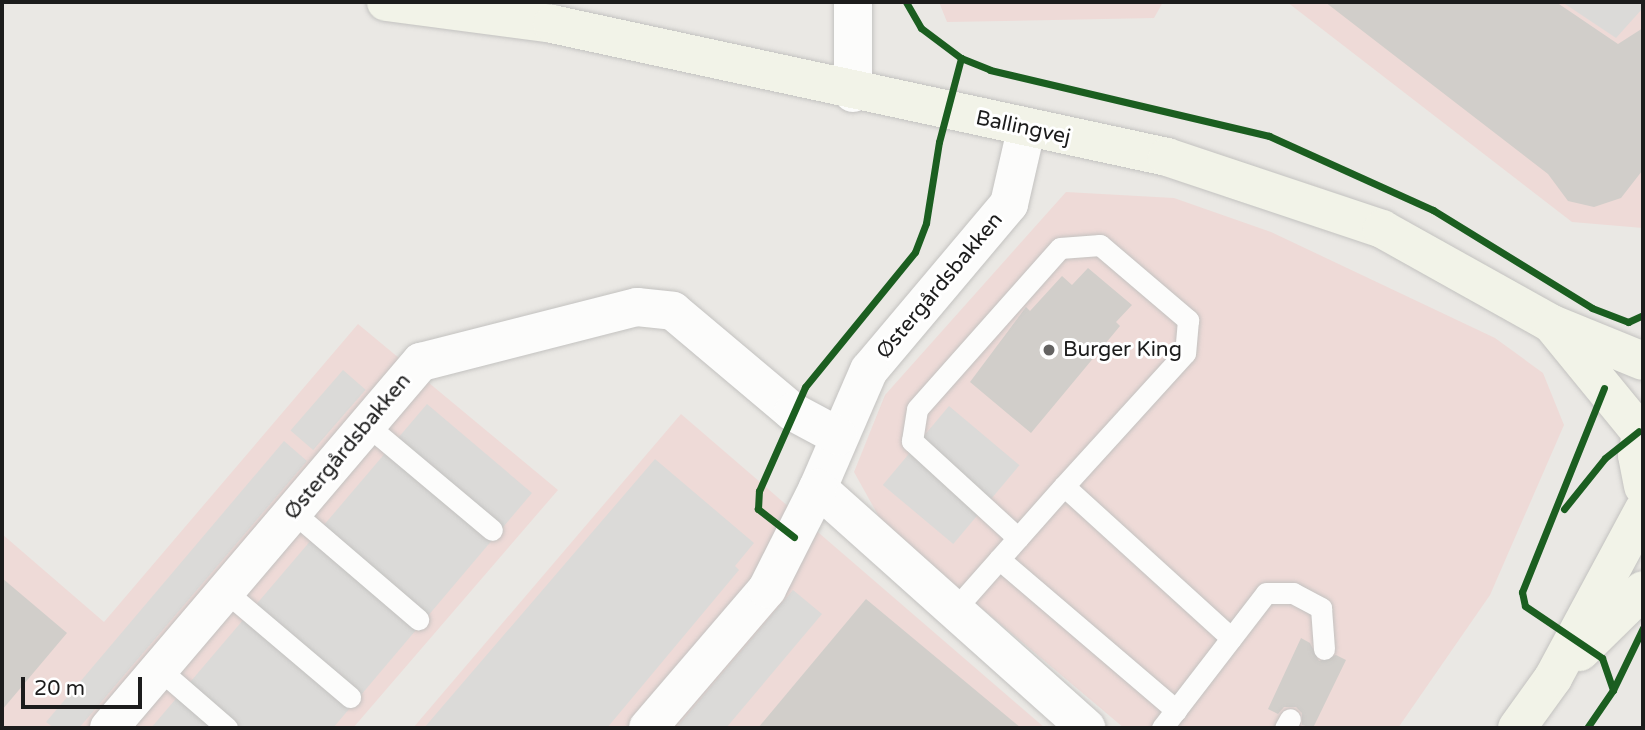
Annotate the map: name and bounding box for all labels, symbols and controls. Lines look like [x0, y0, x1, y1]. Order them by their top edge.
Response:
street label: Ballingvej [973, 106, 1073, 150]
street label: Østergårdsbakken [872, 208, 1008, 364]
place label: Burger King [1063, 337, 1182, 363]
marker: Burger King [1041, 342, 1057, 358]
street label: Østergårdsbakken [280, 369, 416, 525]
scale bar [24, 664, 145, 708]
text: 20 m [34, 676, 85, 701]

